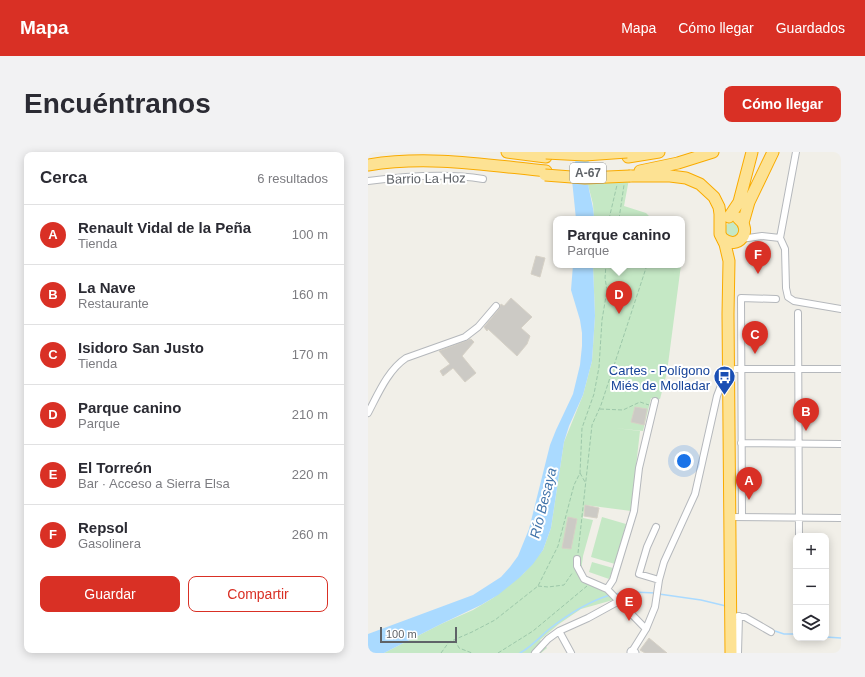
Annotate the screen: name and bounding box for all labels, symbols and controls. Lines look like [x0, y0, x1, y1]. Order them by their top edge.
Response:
text: Mapa [20, 17, 69, 38]
text: Mapa [621, 20, 656, 36]
text: Cómo llegar [678, 20, 754, 36]
text: Guardados [776, 20, 845, 36]
button: Cómo llegar [724, 86, 841, 122]
text: Encuéntranos [24, 88, 211, 119]
road number: A-67 [570, 163, 606, 183]
text: Cerca [40, 168, 87, 187]
street label: Barrio La Hoz [386, 170, 466, 187]
text: 6 resultados [257, 171, 328, 186]
popup [553, 216, 685, 268]
text: Renault Vidal de la Peña [78, 219, 251, 236]
text: Parque canino [567, 226, 671, 243]
text: A [48, 227, 58, 242]
text: 100 m [292, 227, 328, 242]
text: Tienda [78, 236, 117, 251]
pin: F [745, 241, 771, 274]
text: Parque [567, 243, 609, 258]
text: La Nave [78, 279, 136, 296]
pin: D [606, 281, 632, 314]
text: B [48, 287, 58, 302]
text: 160 m [292, 287, 328, 302]
text: Restaurante [78, 296, 149, 311]
pin: C [742, 321, 768, 354]
text: Isidoro San Justo [78, 339, 204, 356]
text: C [48, 347, 58, 362]
text: 170 m [292, 347, 328, 362]
text: Tienda [78, 356, 117, 371]
place label: Cartes - Polígono Miés de Molladar [609, 363, 711, 393]
bus stop icon: Cartes - Polígono Miés de Molladar [712, 364, 738, 397]
pin: B [793, 398, 819, 431]
text: Parque canino [78, 399, 181, 416]
text: D [48, 407, 58, 422]
text: 210 m [292, 407, 328, 422]
text: Parque [78, 416, 120, 431]
your location [674, 451, 694, 471]
text: El Torreón [78, 459, 152, 476]
water label: Río Besaya [526, 466, 560, 540]
text: E [49, 467, 57, 482]
text: 220 m [292, 467, 328, 482]
pin: A [736, 467, 762, 500]
text: Bar · Acceso a Sierra Elsa [78, 476, 230, 491]
text: Repsol [78, 519, 128, 536]
text: F [49, 527, 57, 542]
text: 260 m [292, 527, 328, 542]
map controls [793, 533, 829, 641]
button: + [793, 533, 829, 569]
text: Gasolinera [78, 536, 141, 551]
button: − [793, 569, 829, 605]
button: Guardar [40, 576, 180, 612]
button: Compartir [188, 576, 328, 612]
pin: E [616, 588, 642, 621]
button: layers [793, 605, 829, 641]
scale bar [380, 625, 457, 644]
text: 100 m [386, 628, 417, 640]

